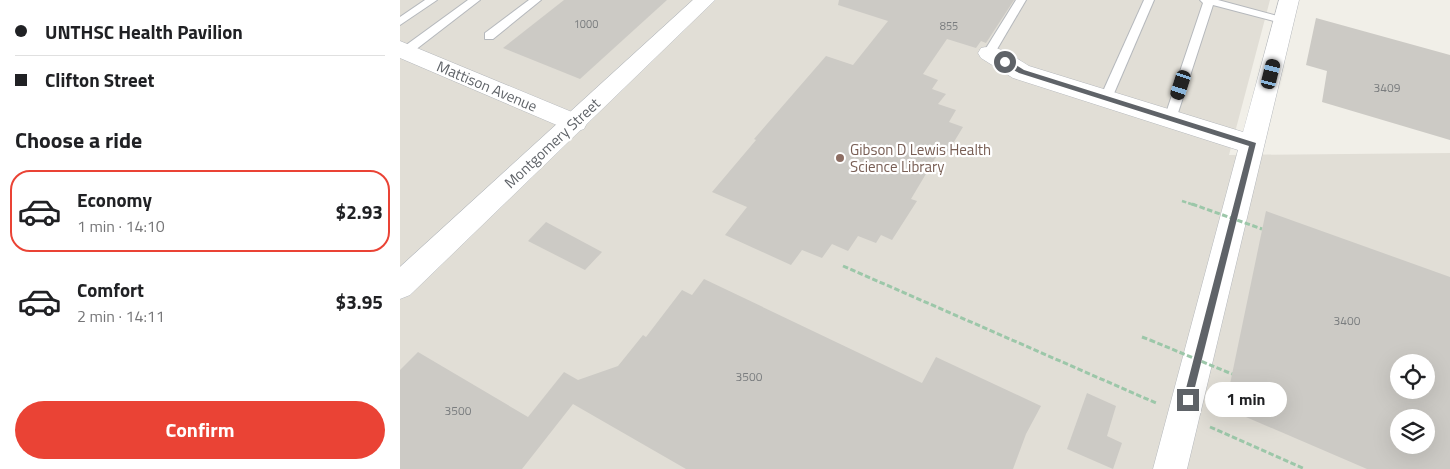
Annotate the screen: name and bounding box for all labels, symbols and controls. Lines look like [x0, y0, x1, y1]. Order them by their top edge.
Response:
house number: 1000 [574, 16, 598, 32]
text: UNTHSC Health Pavilion [45, 17, 243, 46]
house number: 855 [940, 18, 958, 34]
route start [994, 51, 1016, 73]
street label: Mattison Avenue [433, 54, 541, 118]
car [1260, 58, 1281, 90]
text: Clifton Street [45, 65, 154, 94]
car [1169, 68, 1192, 102]
house number: 3409 [1374, 78, 1401, 97]
street label: Montgomery Street [499, 92, 606, 194]
text: Choose a ride [15, 123, 142, 157]
place label: Gibson D Lewis Health Science Library [850, 138, 991, 178]
marker: Gibson D Lewis Health Science Library [834, 152, 846, 164]
text: Economy [77, 185, 152, 214]
icon: car [17, 189, 62, 234]
text: $2.93 [336, 197, 383, 226]
text: 1 min · 14:10 [77, 214, 165, 238]
text: Comfort [77, 275, 144, 304]
icon: car [17, 279, 62, 324]
text: $3.95 [336, 287, 383, 316]
text: 2 min · 14:11 [77, 304, 165, 328]
house number: 3400 [1334, 311, 1361, 330]
map controls [1390, 354, 1435, 454]
button: locate [1390, 354, 1435, 399]
house number: 3500 [736, 367, 763, 386]
callout: 1 min [1206, 382, 1288, 418]
text: 1 min [1227, 387, 1265, 411]
route end [1177, 389, 1199, 411]
button: Confirm [15, 401, 385, 459]
house number: 3500 [445, 401, 472, 420]
button: layers [1390, 409, 1435, 454]

